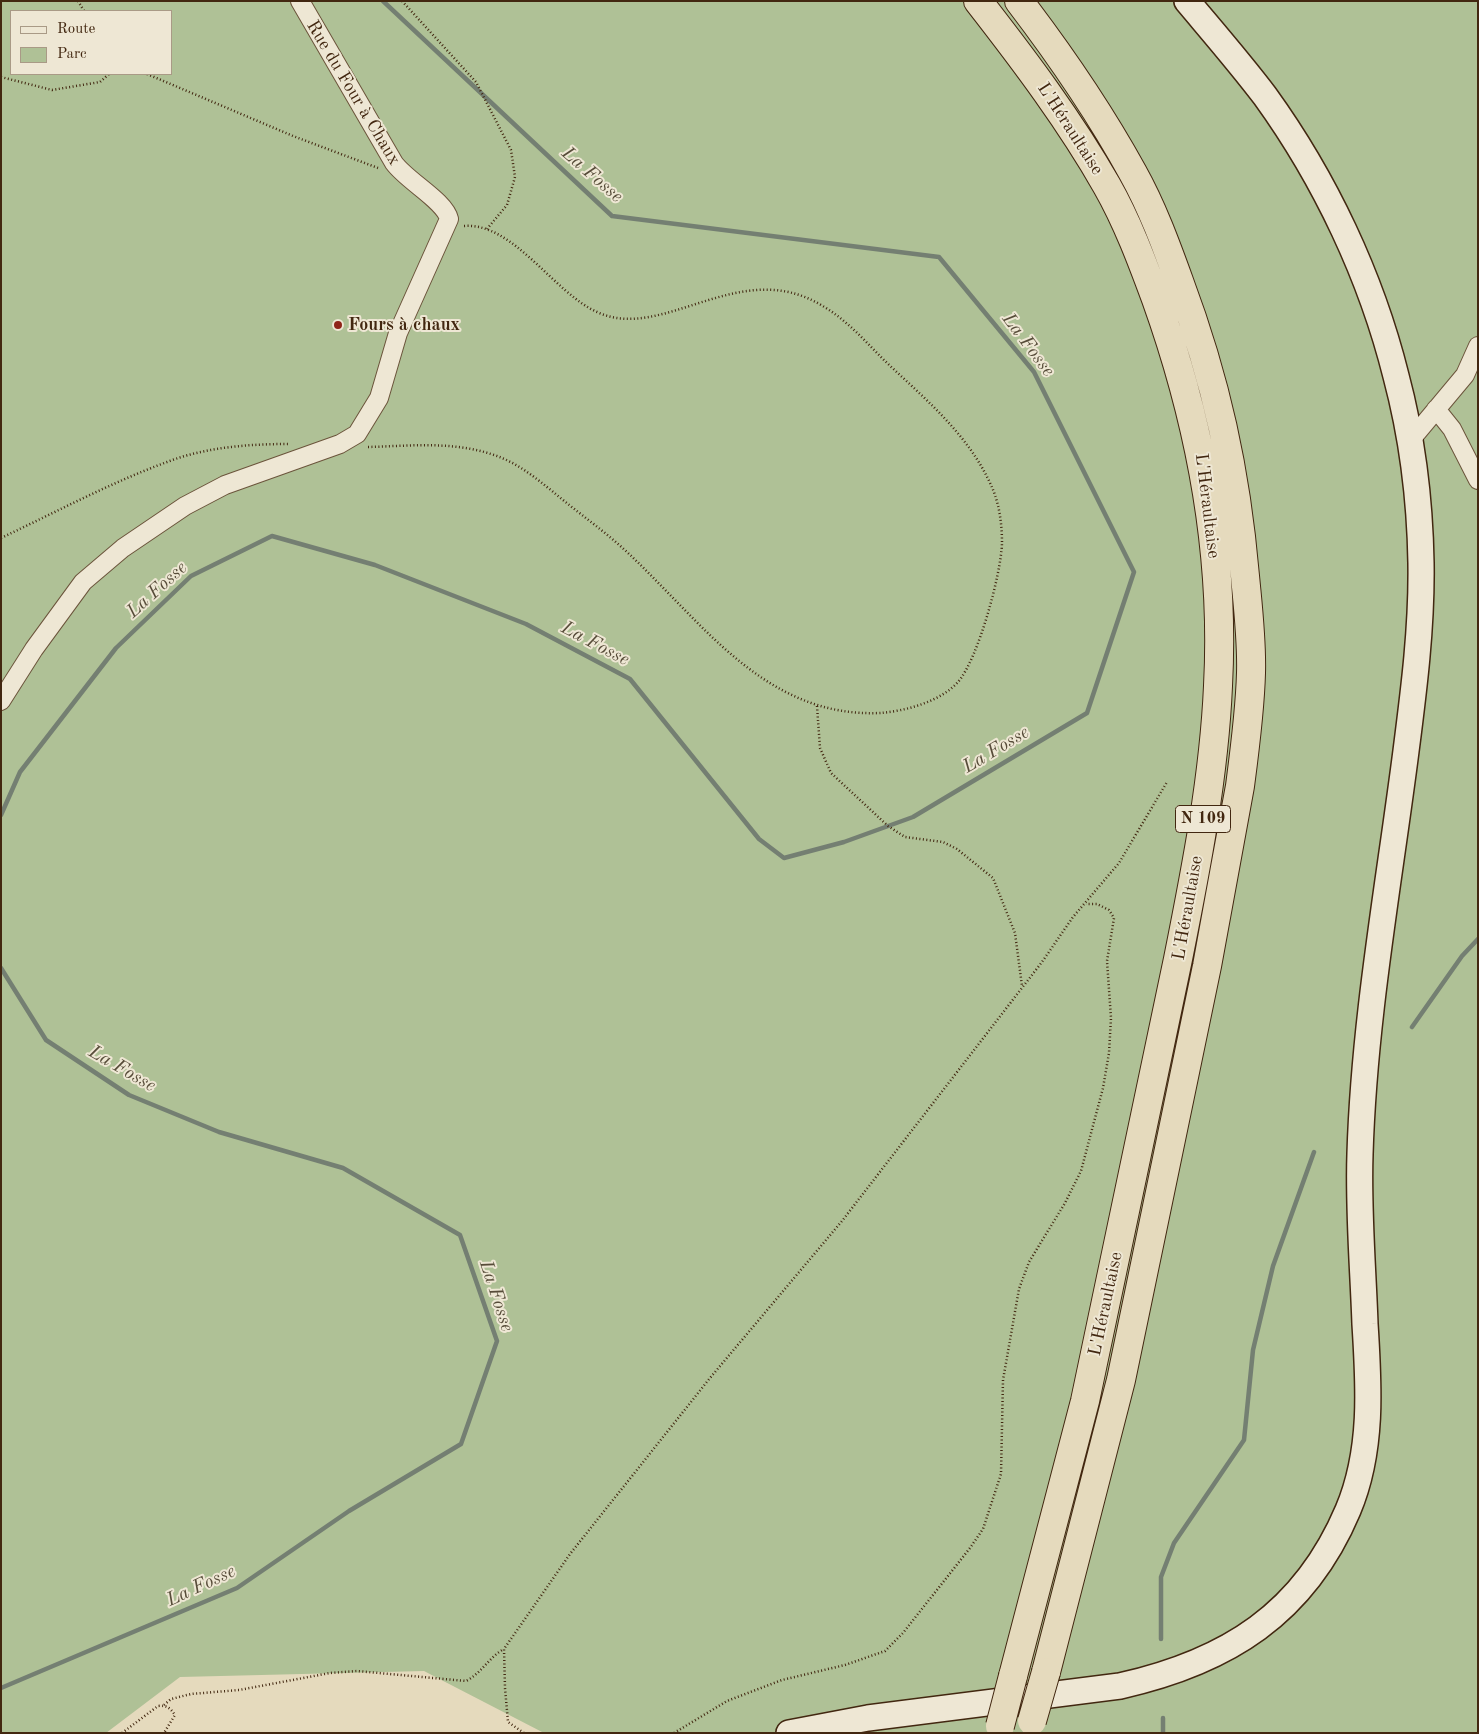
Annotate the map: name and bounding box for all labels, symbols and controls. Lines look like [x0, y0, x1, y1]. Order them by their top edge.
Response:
legend [10, 10, 172, 75]
street label: Rue du Four à Chaux [301, 17, 405, 169]
text: Route [57, 22, 95, 37]
text: Parc [57, 47, 87, 62]
street label: L'Héraultaise [1032, 79, 1108, 179]
water label: La Fosse [557, 142, 627, 208]
water label: La Fosse [997, 309, 1059, 381]
place label: Fours à chaux [348, 314, 460, 336]
marker: Fours à chaux [332, 319, 344, 331]
street label: L'Héraultaise [1190, 452, 1224, 560]
water label: La Fosse [122, 557, 192, 623]
water label: La Fosse [557, 617, 633, 671]
water label: La Fosse [958, 721, 1034, 779]
road number: N 109 [1176, 806, 1230, 832]
street label: L'Héraultaise [1168, 854, 1208, 962]
water label: La Fosse [84, 1041, 160, 1097]
street label: L'Héraultaise [1084, 1250, 1128, 1358]
water label: La Fosse [474, 1257, 518, 1335]
water label: La Fosse [163, 1560, 239, 1612]

